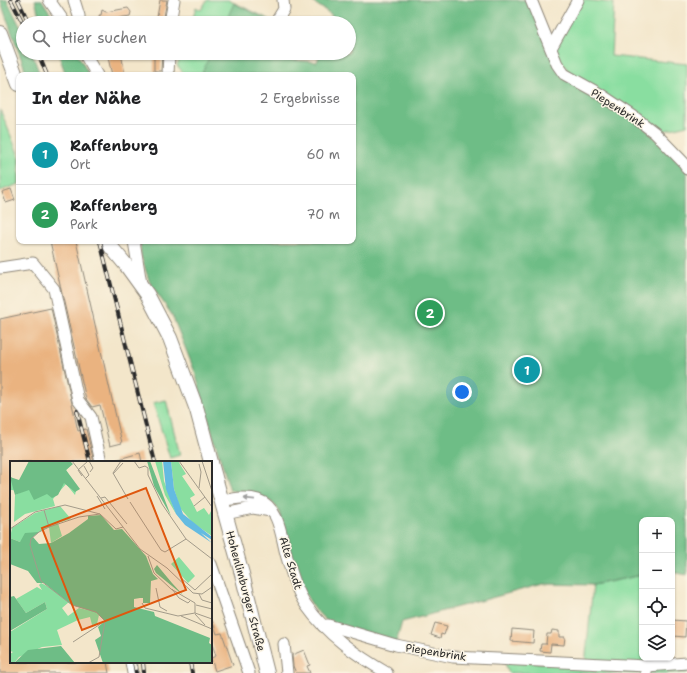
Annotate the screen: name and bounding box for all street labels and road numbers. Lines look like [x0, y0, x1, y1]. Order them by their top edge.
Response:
street label: Piepenbrink [588, 85, 648, 132]
street label: Hohenlimburger Straße [222, 529, 269, 653]
street label: Alte Stadt [275, 535, 306, 592]
street label: Piepenbrink [404, 640, 468, 665]

